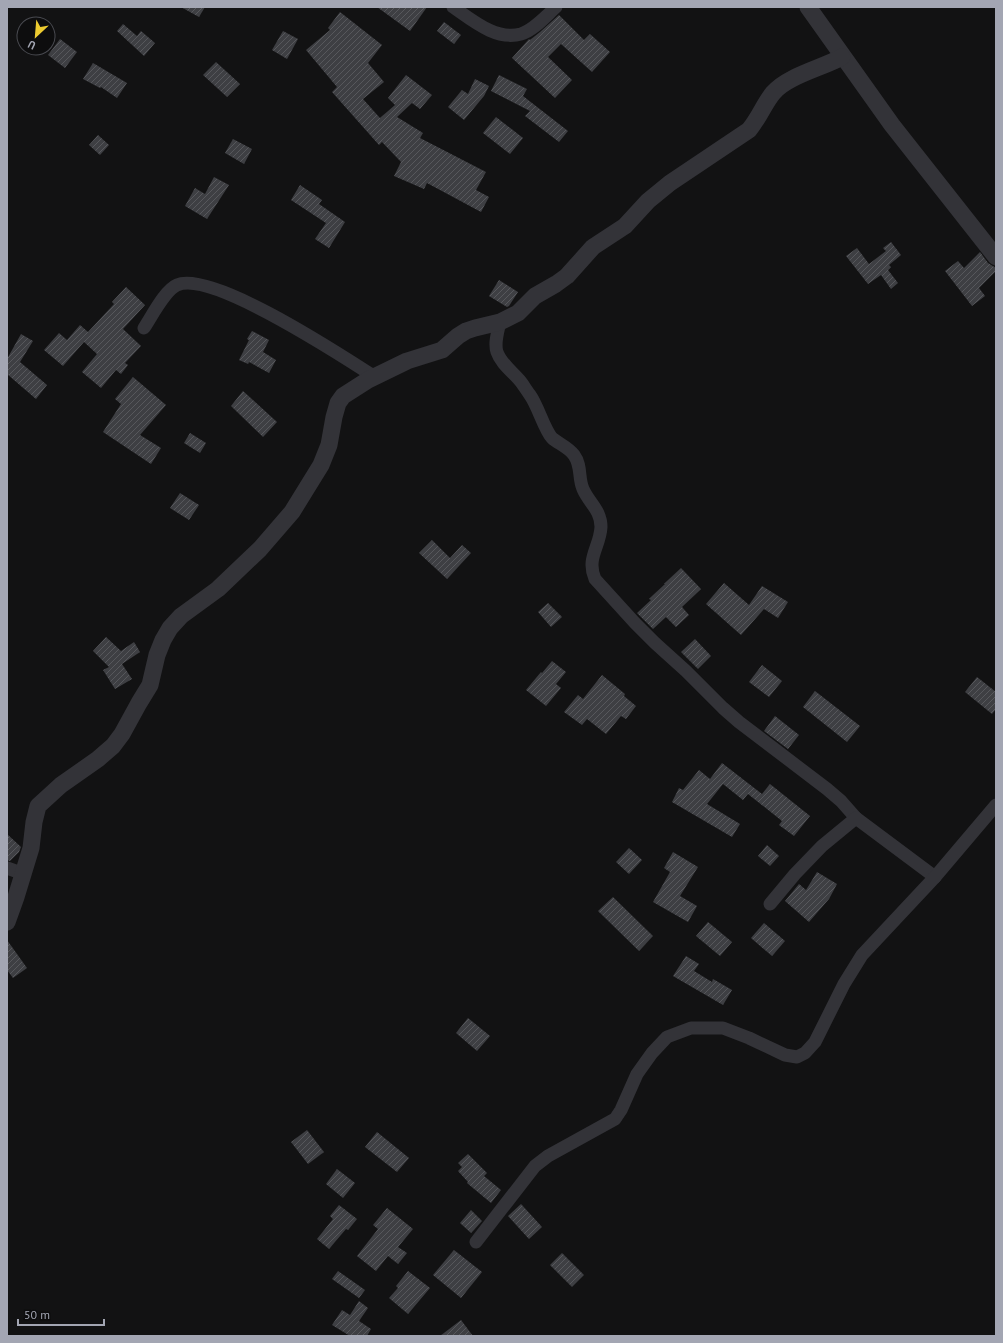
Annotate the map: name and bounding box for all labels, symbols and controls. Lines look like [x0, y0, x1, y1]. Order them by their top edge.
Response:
north arrow [16, 16, 56, 56]
text: U [25, 37, 38, 53]
scale bar [18, 1301, 104, 1327]
text: 50 m [24, 1307, 50, 1322]

